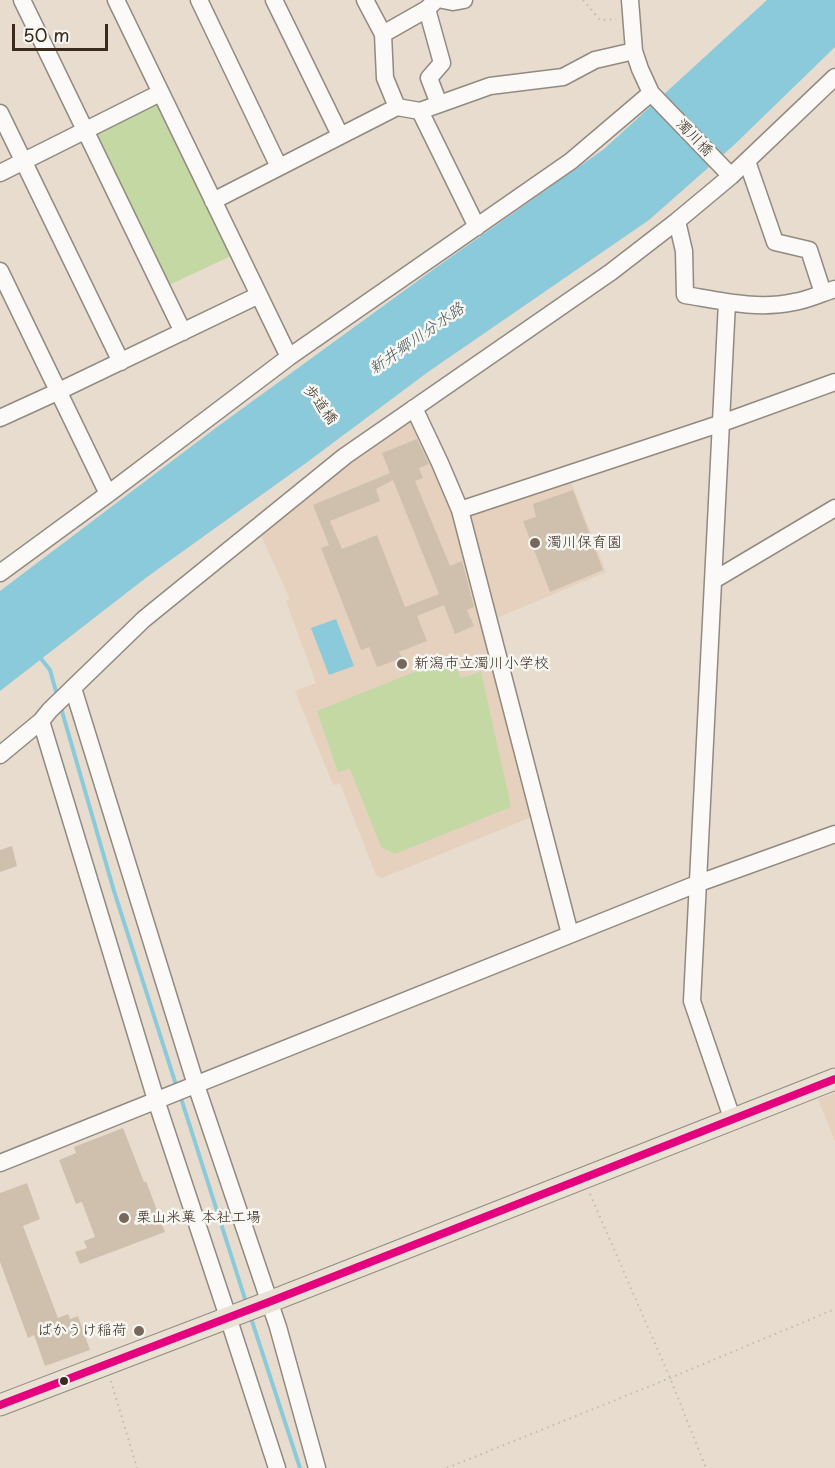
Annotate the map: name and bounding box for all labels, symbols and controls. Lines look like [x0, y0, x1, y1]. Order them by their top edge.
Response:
scale bar [15, 12, 111, 50]
text: 50 m [23, 21, 70, 48]
street label: 濁川橋 [672, 116, 716, 160]
water label: 新井郷川分水路 [366, 299, 468, 379]
street label: 歩道橋 [299, 382, 341, 428]
place label: 濁川保育園 [547, 534, 622, 552]
marker: 濁川保育園 [528, 536, 542, 550]
place label: 新潟市立濁川小学校 [414, 655, 549, 673]
marker: 新潟市立濁川小学校 [395, 657, 409, 671]
place label: 栗山米菓 本社工場 [136, 1209, 261, 1227]
marker: 栗山米菓 本社工場 [117, 1211, 131, 1225]
place label: ばかうけ稲荷 [37, 1322, 127, 1340]
marker: ばかうけ稲荷 [132, 1324, 146, 1338]
unlabelled marker [58, 1375, 70, 1387]

